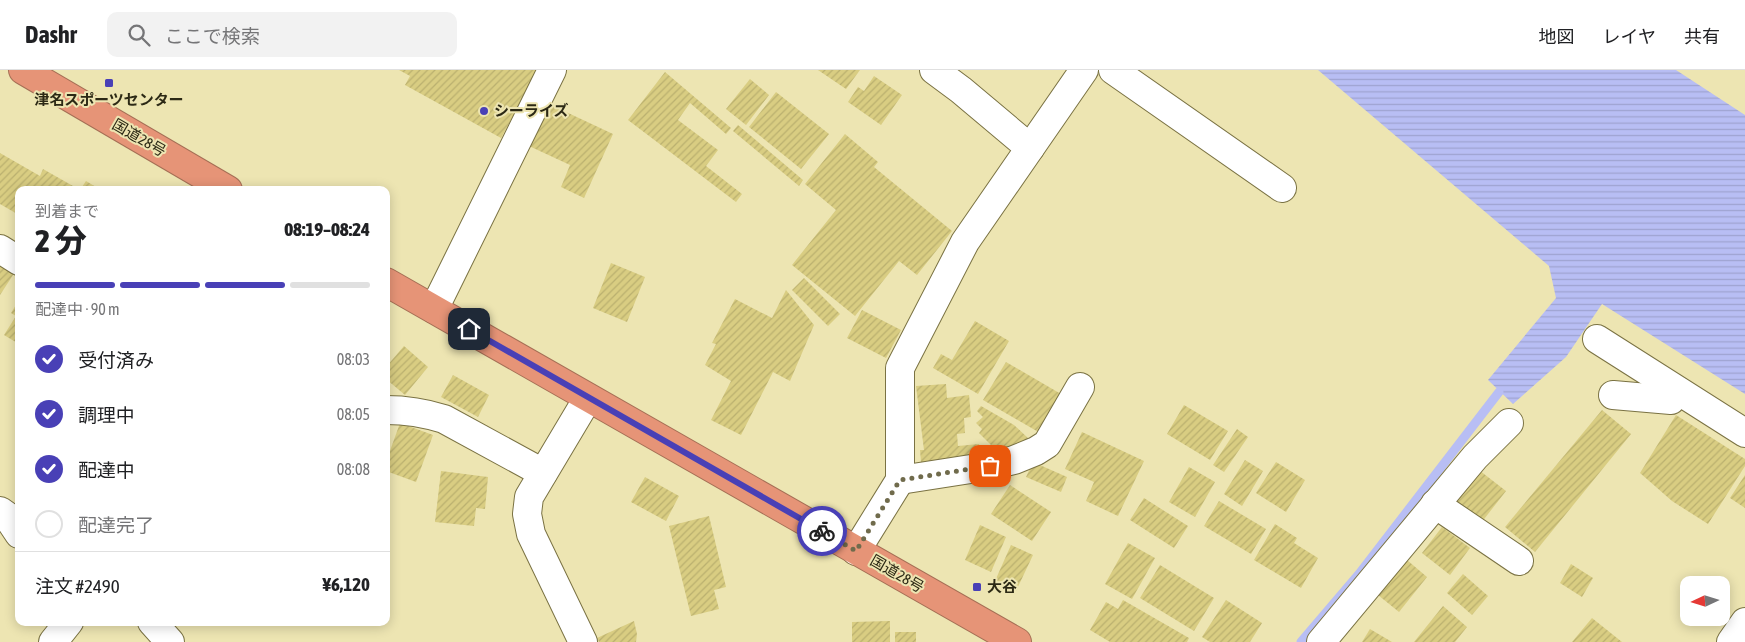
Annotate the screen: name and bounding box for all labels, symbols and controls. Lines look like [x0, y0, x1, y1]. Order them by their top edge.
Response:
search box [107, 12, 457, 57]
text: Dashr [25, 21, 77, 48]
icon: search [125, 21, 153, 49]
text: ここで検索 [165, 25, 260, 47]
text: 地図 [1539, 26, 1575, 47]
text: レイヤ [1603, 26, 1656, 47]
text: 共有 [1684, 26, 1720, 47]
marker: 津名スポーツセンター [103, 77, 115, 89]
place label: 津名スポーツセンター [34, 91, 184, 108]
place label: シーライズ [494, 102, 569, 119]
marker: シーライズ [478, 105, 490, 117]
street label: 国道28号 [109, 115, 169, 160]
text: 到着まで [35, 202, 99, 220]
text: 08:19–08:24 [284, 218, 370, 240]
text: 2 分 [35, 222, 86, 259]
text: 配達中 · 90 m [35, 300, 120, 318]
pin [448, 308, 490, 350]
icon: home [455, 315, 483, 343]
icon: check [35, 345, 63, 373]
text: 受付済み [78, 349, 154, 371]
text: 08:03 [337, 350, 370, 368]
icon: check [35, 400, 63, 428]
text: 調理中 [78, 404, 135, 426]
text: 08:05 [337, 405, 370, 423]
pin [969, 445, 1011, 487]
icon: bag [976, 452, 1004, 480]
icon: check [35, 455, 63, 483]
text: 配達中 [78, 459, 135, 481]
text: 08:08 [337, 460, 370, 478]
courier [797, 506, 847, 556]
text: 配達完了 [78, 514, 154, 536]
icon: bike [808, 517, 836, 545]
street label: 国道28号 [867, 551, 927, 596]
text: ¥6,120 [322, 573, 370, 595]
text: 注文 #2490 [35, 575, 120, 597]
north arrow [1680, 576, 1730, 626]
map controls [1680, 576, 1730, 626]
place label: 大谷 [987, 578, 1017, 595]
marker: 大谷 [971, 581, 983, 593]

